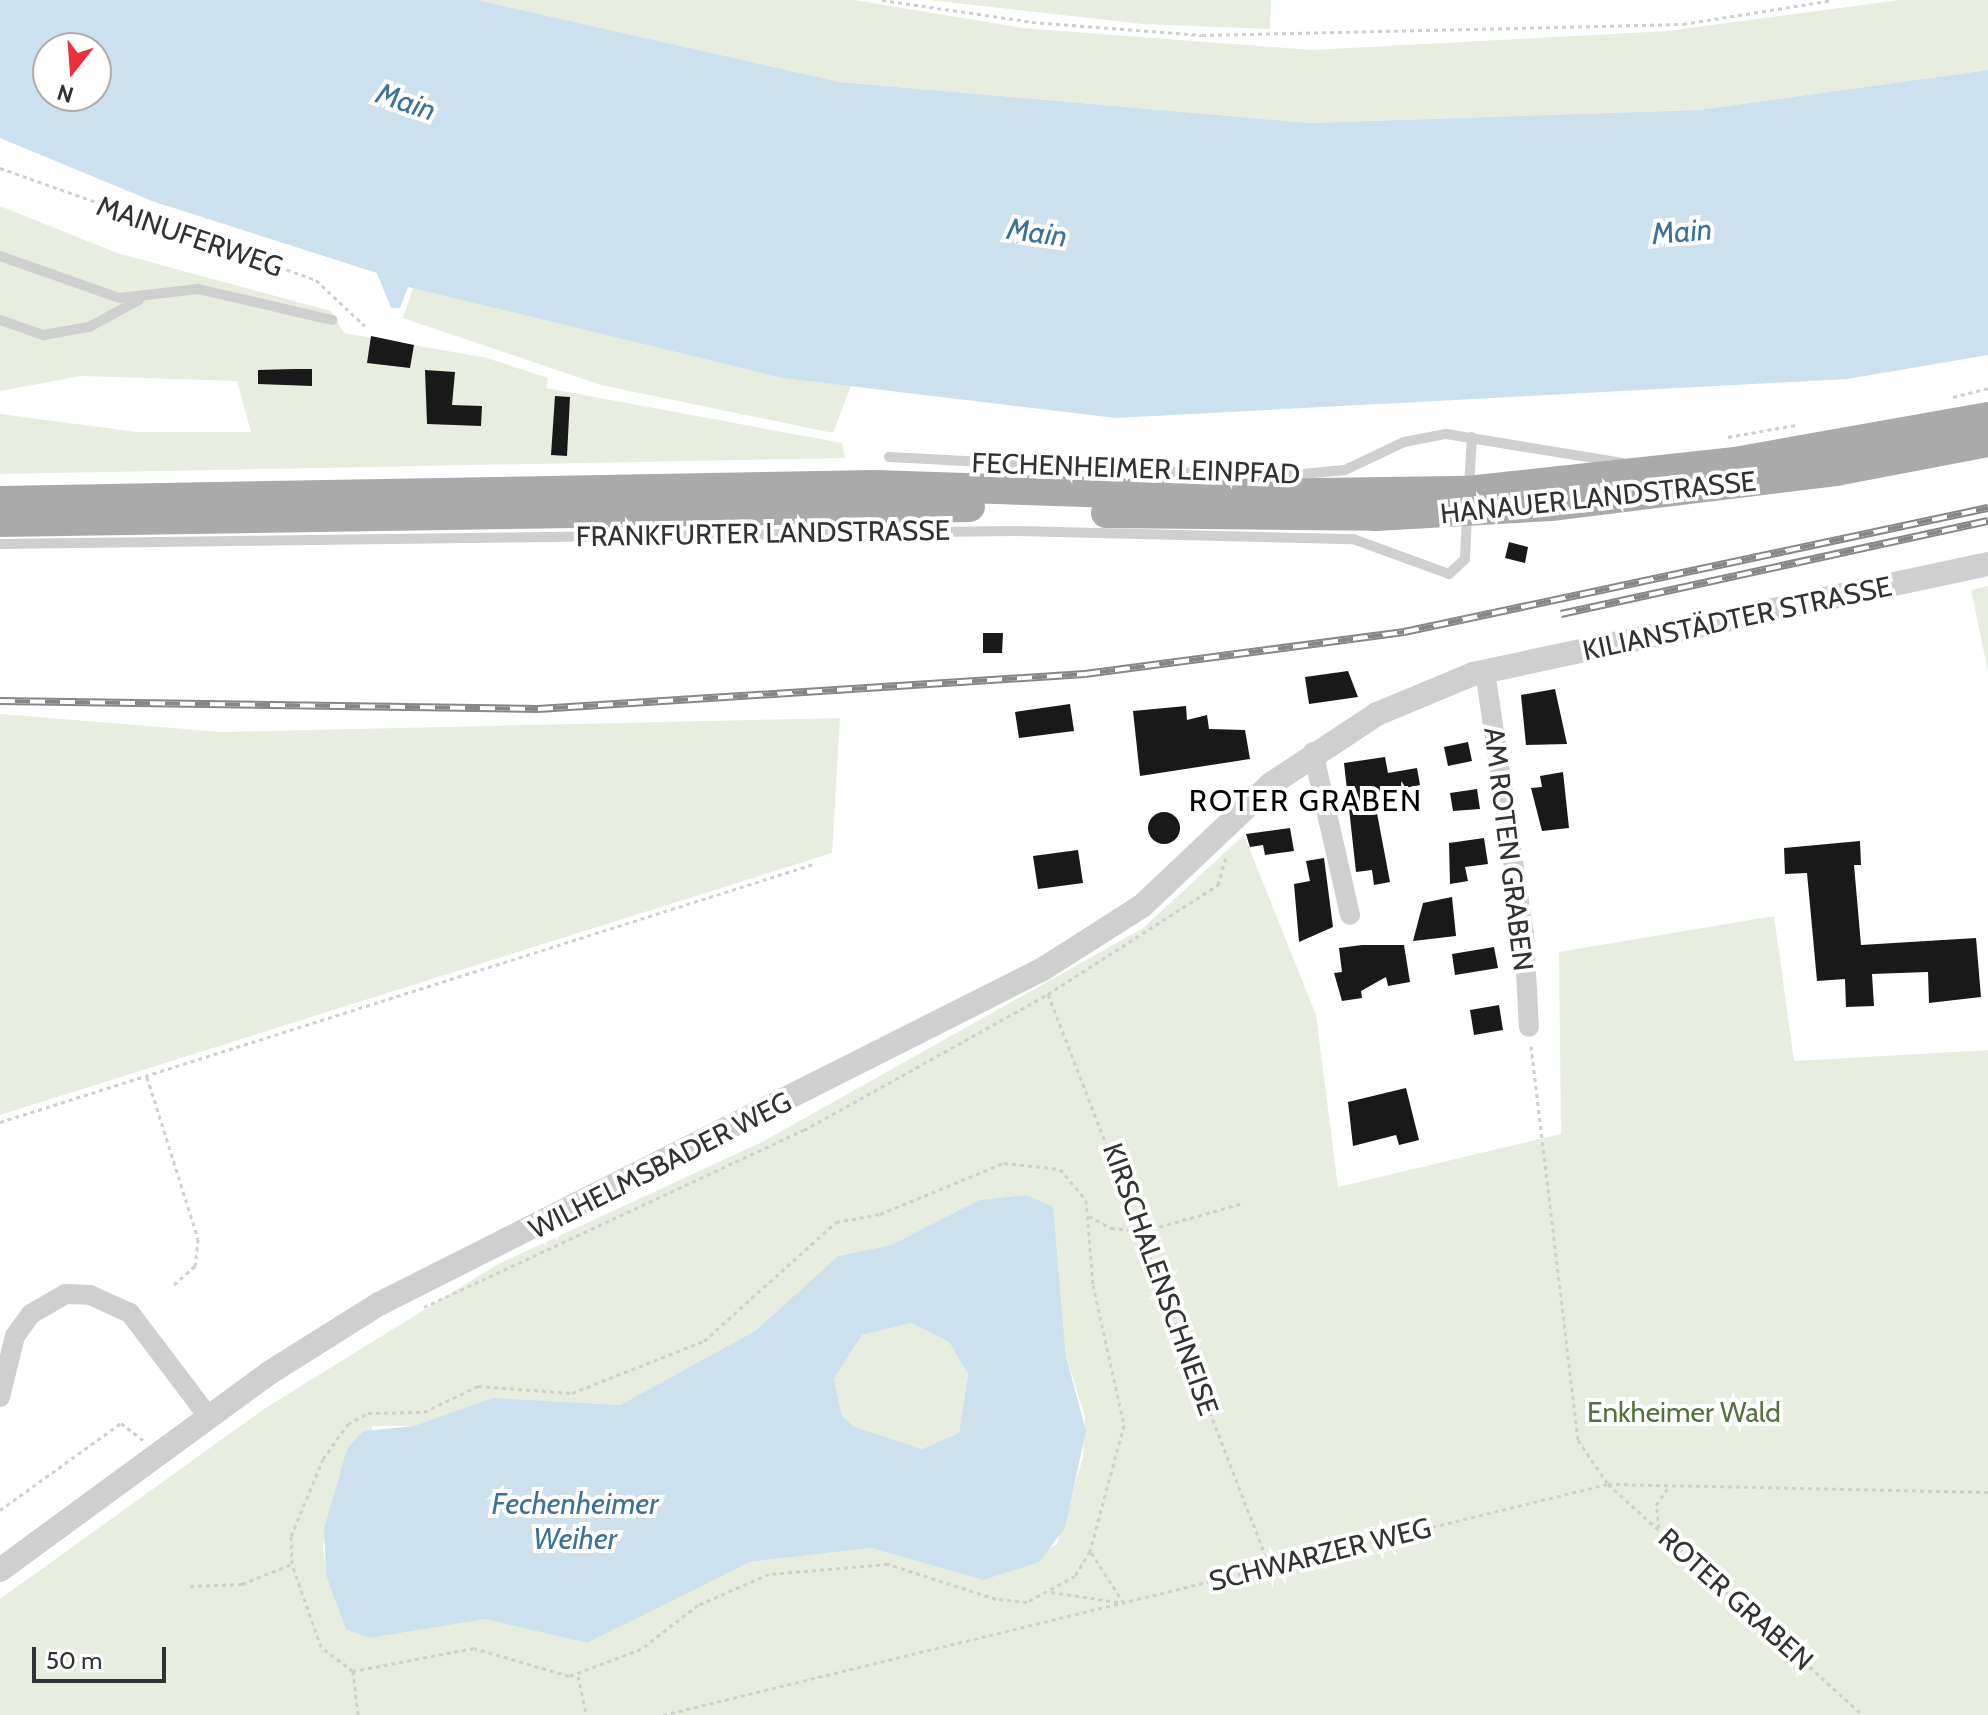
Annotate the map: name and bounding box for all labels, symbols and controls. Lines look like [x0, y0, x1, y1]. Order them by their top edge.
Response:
north arrow [32, 32, 112, 112]
water label: Main [372, 75, 440, 129]
text: N [54, 78, 77, 109]
street label: MAINUFERWEG [93, 188, 287, 284]
water label: Main [1005, 211, 1069, 255]
water label: Main [1650, 211, 1714, 253]
street label: FECHENHEIMER LEINPFAD [971, 445, 1301, 491]
street label: HANAUER LANDSTRASSE [1438, 464, 1758, 530]
street label: FRANKFURTER LANDSTRASSE [576, 513, 950, 553]
street label: KILIANSTÄDTER STRASSE [1579, 569, 1895, 667]
street label: AM ROTEN GRABEN [1477, 725, 1541, 973]
district label: ROTER GRABEN [1189, 783, 1423, 819]
street label: WILHELMSBADER WEG [523, 1084, 797, 1246]
street label: KIRSCHALENSCHNEISE [1096, 1138, 1226, 1420]
park label: Enkheimer Wald [1587, 1395, 1781, 1429]
water label: Fechenheimer Weiher [492, 1486, 658, 1556]
street label: SCHWARZER WEG [1206, 1510, 1434, 1598]
street label: ROTER GRABEN [1652, 1521, 1820, 1677]
scale bar [36, 1631, 170, 1681]
text: 50 m [46, 1646, 102, 1675]

